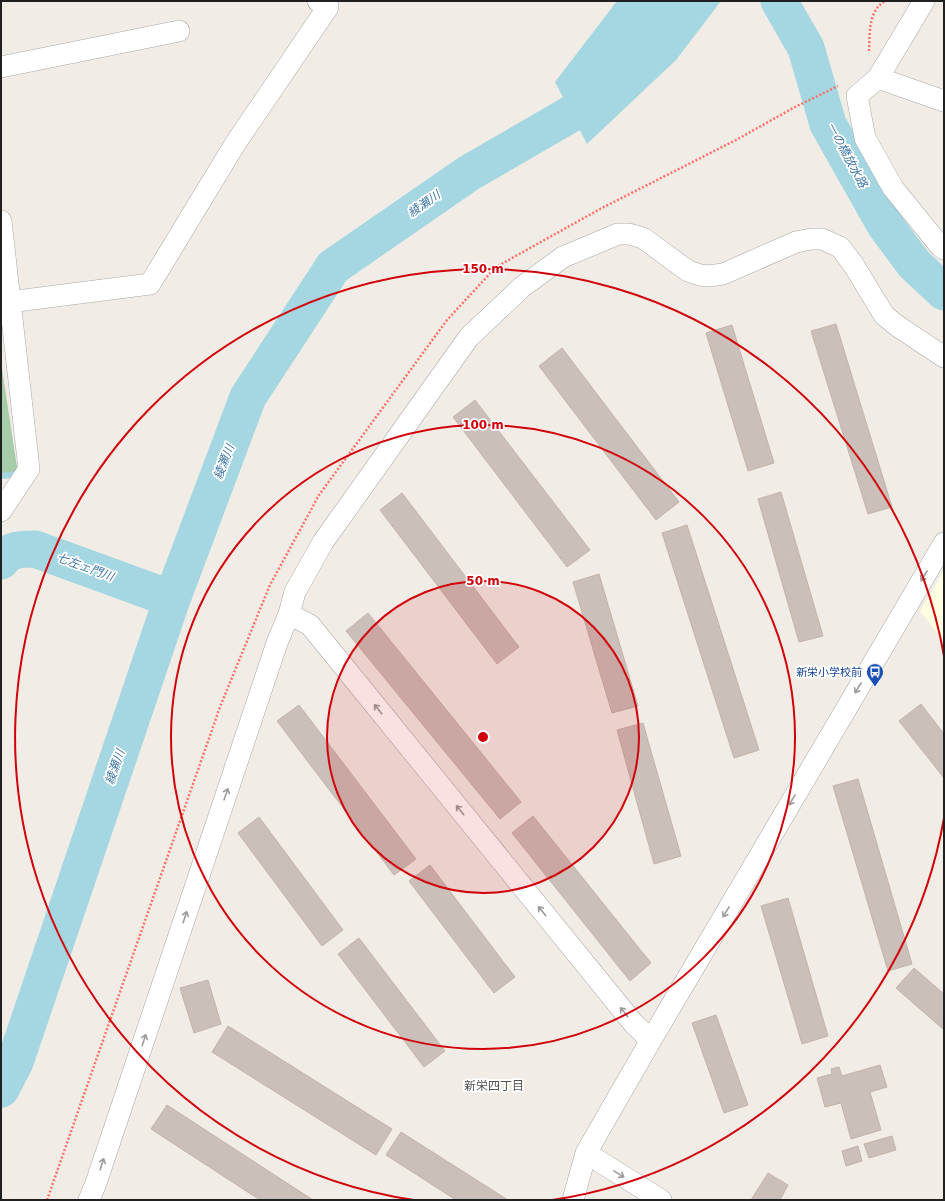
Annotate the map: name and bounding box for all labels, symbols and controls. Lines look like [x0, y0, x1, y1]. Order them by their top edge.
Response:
water label: 一の橋放水路 [824, 120, 871, 191]
water label: 綾瀬川 [405, 187, 444, 220]
text: 150 m [462, 262, 504, 276]
text: 100 m [462, 418, 504, 432]
water label: 綾瀬川 [211, 441, 238, 481]
water label: 七左ェ門川 [54, 550, 117, 585]
one-way arrow [920, 570, 928, 582]
text: 50 m [466, 574, 500, 588]
bus stop icon: 新栄小学校前 [865, 662, 885, 687]
place label: 新栄小学校前 [796, 666, 862, 679]
one-way arrow [854, 682, 862, 694]
one-way arrow [374, 703, 383, 714]
centre of rings [476, 730, 490, 744]
water label: 綾瀬川 [103, 746, 128, 786]
one-way arrow [223, 787, 230, 800]
one-way arrow [788, 794, 796, 806]
one-way arrow [456, 804, 464, 815]
one-way arrow [538, 905, 546, 916]
one-way arrow [722, 906, 730, 917]
one-way arrow [181, 911, 189, 923]
one-way arrow [619, 1006, 628, 1017]
one-way arrow [140, 1035, 148, 1047]
district label: 新栄四丁目 [464, 1079, 524, 1093]
one-way arrow [99, 1158, 107, 1170]
one-way arrow [613, 1170, 625, 1178]

